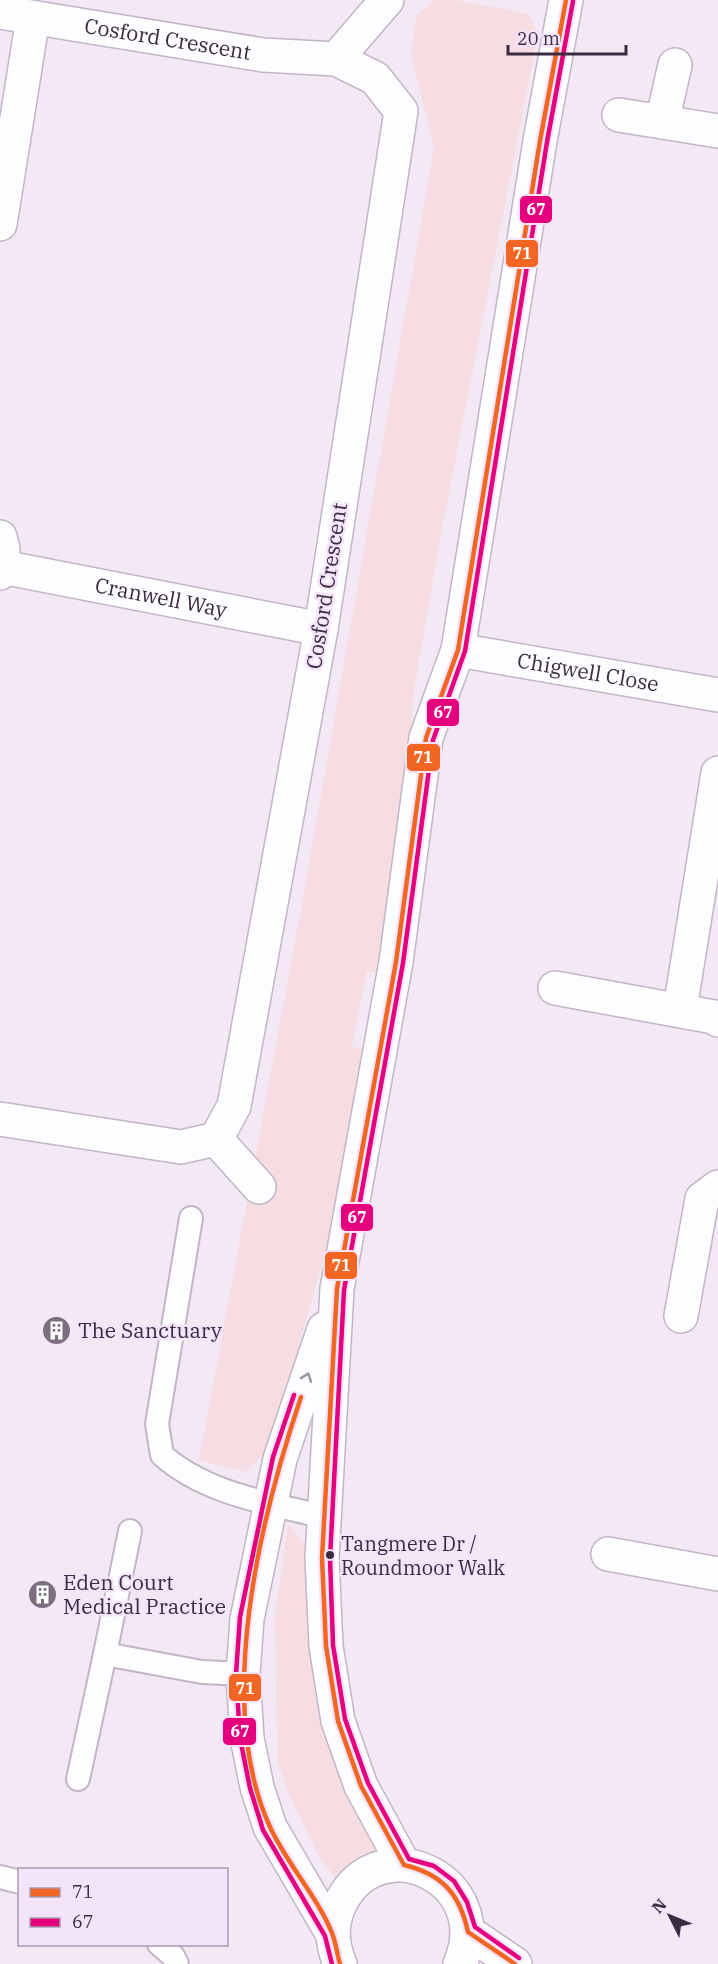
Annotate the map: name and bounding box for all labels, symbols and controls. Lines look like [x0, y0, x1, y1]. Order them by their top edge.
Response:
street label: Cosford Crescent [83, 11, 253, 66]
scale bar [508, 18, 626, 56]
text: 20 m [517, 27, 560, 50]
line badge: 67 [519, 195, 553, 224]
text: 67 [526, 199, 546, 219]
line badge: 71 [505, 239, 539, 268]
text: 71 [512, 243, 532, 263]
street label: Cosford Crescent [299, 501, 353, 671]
street label: Cranwell Way [93, 570, 230, 624]
street label: Chigwell Close [515, 646, 661, 698]
line badge: 67 [426, 698, 460, 727]
text: 67 [433, 702, 453, 722]
line badge: 71 [406, 743, 441, 772]
text: 71 [413, 747, 433, 767]
line badge: 67 [340, 1203, 374, 1232]
text: 67 [347, 1207, 367, 1227]
line badge: 71 [324, 1251, 358, 1280]
text: 71 [331, 1255, 351, 1275]
building icon: The Sanctuary [41, 1315, 73, 1347]
place label: The Sanctuary [78, 1316, 223, 1344]
one-way arrow [300, 1372, 313, 1383]
place label: Tangmere Dr / Roundmoor Walk [341, 1530, 505, 1581]
marker: Tangmere Dr / Roundmoor Walk [324, 1549, 336, 1561]
place label: Eden Court Medical Practice [63, 1568, 226, 1620]
building icon: Eden Court Medical Practice [26, 1579, 58, 1611]
line badge: 71 [228, 1673, 262, 1702]
text: 71 [235, 1678, 255, 1698]
line badge: 67 [222, 1717, 257, 1746]
text: 67 [230, 1721, 250, 1741]
legend [18, 1868, 228, 1946]
text: 71 [72, 1880, 94, 1903]
north arrow [640, 1886, 700, 1946]
text: N [647, 1894, 671, 1917]
text: 67 [72, 1910, 94, 1933]

